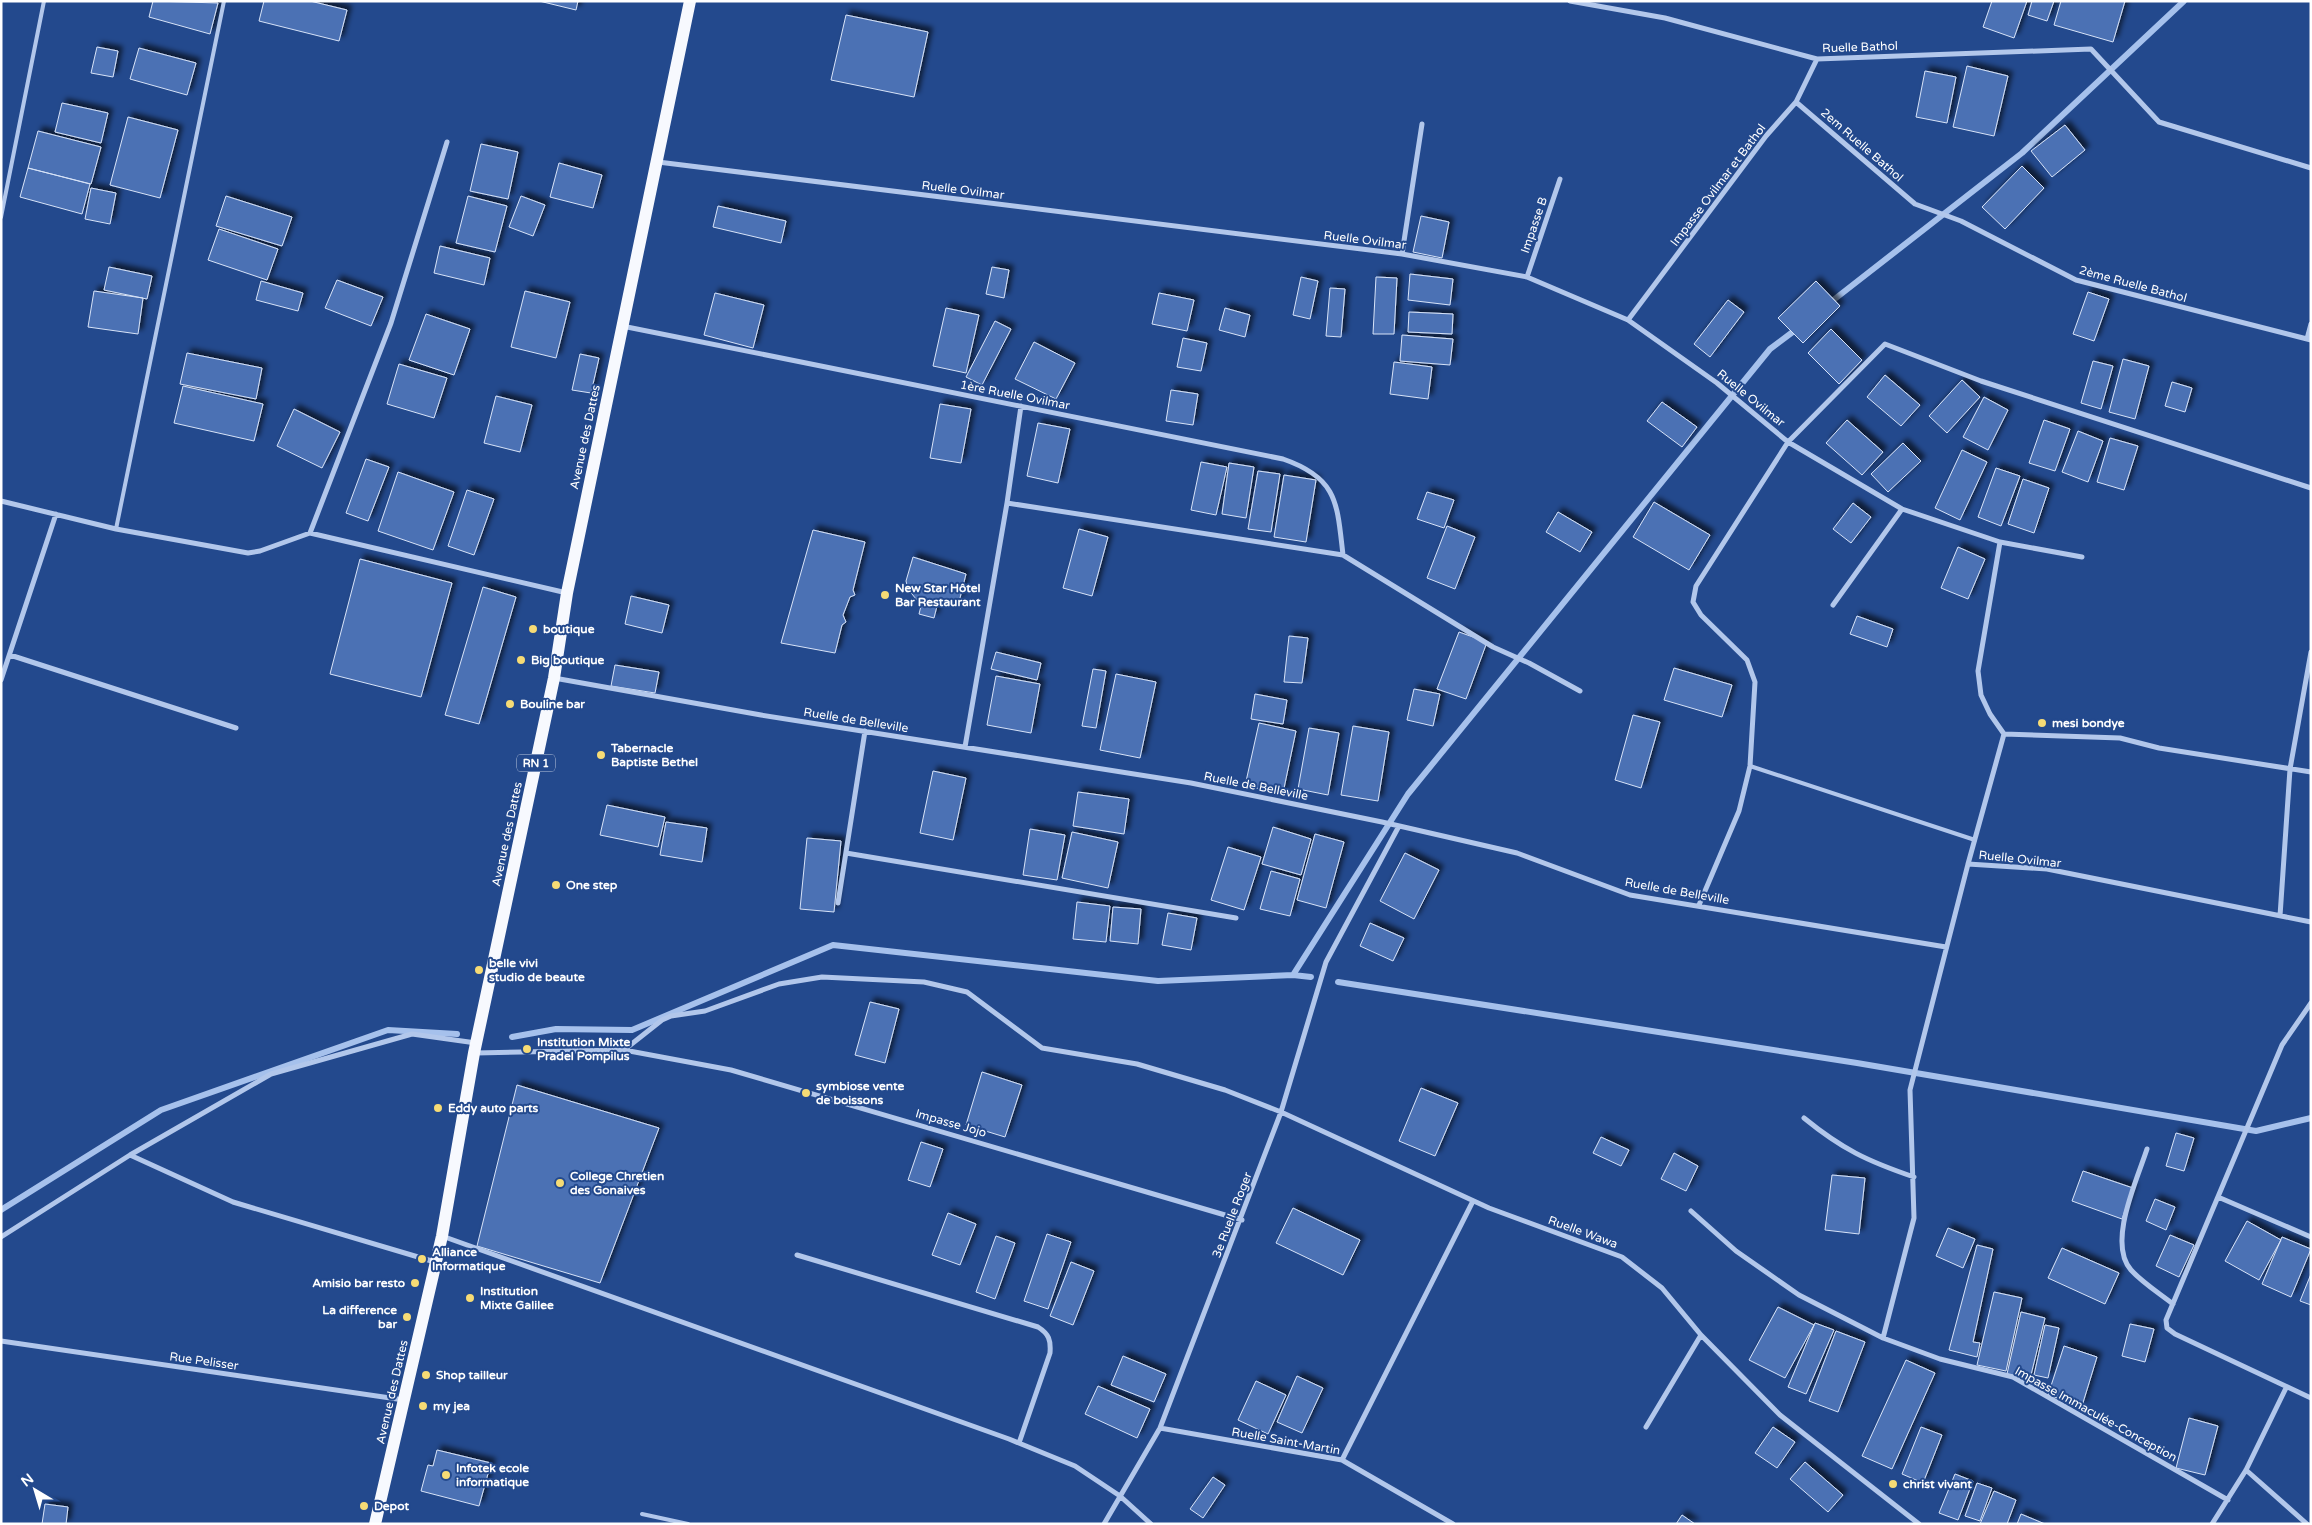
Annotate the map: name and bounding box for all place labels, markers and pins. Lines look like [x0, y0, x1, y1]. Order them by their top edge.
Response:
place label: New Star Hôtel Bar Restaurant [895, 581, 981, 609]
marker: New Star Hôtel Bar Restaurant [879, 589, 891, 601]
place label: boutique [543, 622, 595, 637]
marker: boutique [527, 623, 539, 635]
place label: Big boutique [531, 653, 605, 668]
marker: Big boutique [515, 654, 527, 666]
place label: Bouline bar [520, 697, 585, 711]
marker: Bouline bar [504, 698, 516, 710]
place label: mesi bondye [2052, 716, 2125, 731]
marker: mesi bondye [2036, 717, 2048, 729]
place label: Tabernacle Baptiste Bethel [610, 741, 698, 770]
marker: Tabernacle Baptiste Bethel [595, 749, 607, 761]
place label: One step [566, 878, 618, 893]
marker: One step [550, 879, 562, 891]
place label: belle vivi studio de beaute [489, 956, 585, 984]
marker: belle vivi studio de beaute [473, 964, 485, 976]
place label: Institution Mixte Pradel Pompilus [537, 1035, 631, 1064]
marker: Institution Mixte Pradel Pompilus [521, 1043, 533, 1055]
place label: symbiose vente de boissons [816, 1079, 904, 1107]
marker: symbiose vente de boissons [800, 1087, 812, 1099]
place label: Eddy auto parts [448, 1101, 539, 1116]
marker: Eddy auto parts [432, 1102, 444, 1114]
place label: College Chretien des Gonaives [570, 1169, 664, 1197]
marker: College Chretien des Gonaives [554, 1177, 566, 1189]
place label: Alliance Informatique [432, 1245, 506, 1274]
marker: Alliance Informatique [416, 1253, 428, 1265]
place label: Amisio bar resto [312, 1276, 405, 1290]
marker: Amisio bar resto [409, 1277, 421, 1289]
place label: Institution Mixte Galilee [480, 1284, 554, 1312]
marker: Institution Mixte Galilee [464, 1292, 476, 1304]
place label: La difference bar [322, 1303, 397, 1331]
marker: La difference bar [401, 1311, 413, 1323]
place label: Shop tailleur [436, 1368, 508, 1383]
marker: Shop tailleur [420, 1369, 432, 1381]
place label: my jea [433, 1399, 470, 1414]
marker: my jea [417, 1400, 429, 1412]
place label: Infotek ecole informatique [456, 1461, 529, 1490]
marker: Infotek ecole informatique [440, 1469, 452, 1481]
place label: christ vivant [1903, 1477, 1972, 1491]
marker: christ vivant [1887, 1478, 1899, 1490]
place label: Depot [374, 1499, 409, 1514]
marker: Depot [358, 1500, 370, 1512]

